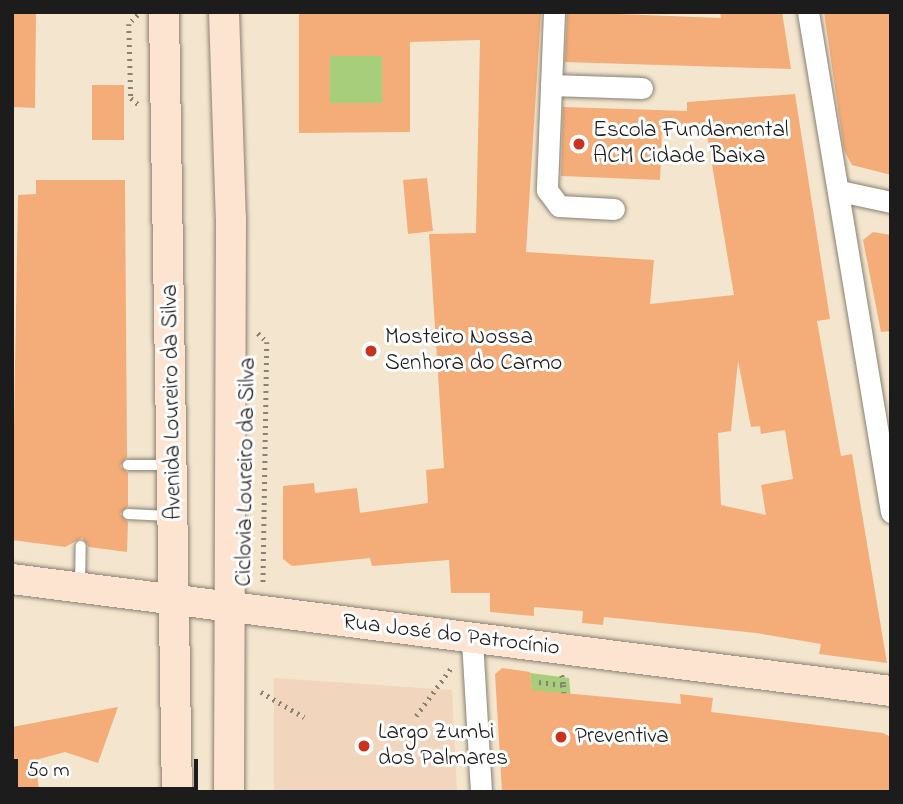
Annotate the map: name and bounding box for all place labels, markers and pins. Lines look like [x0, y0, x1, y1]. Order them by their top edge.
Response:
place label: Escola Fundamental ACM Cidade Baixa [593, 117, 789, 171]
marker: Escola Fundamental ACM Cidade Baixa [571, 136, 587, 152]
place label: Mosteiro Nossa Senhora do Carmo [385, 324, 562, 378]
marker: Mosteiro Nossa Senhora do Carmo [363, 343, 379, 359]
place label: Largo Zumbi dos Palmares [378, 719, 508, 773]
place label: Preventiva [575, 723, 669, 751]
marker: Preventiva [553, 729, 569, 745]
marker: Largo Zumbi dos Palmares [356, 738, 372, 754]

